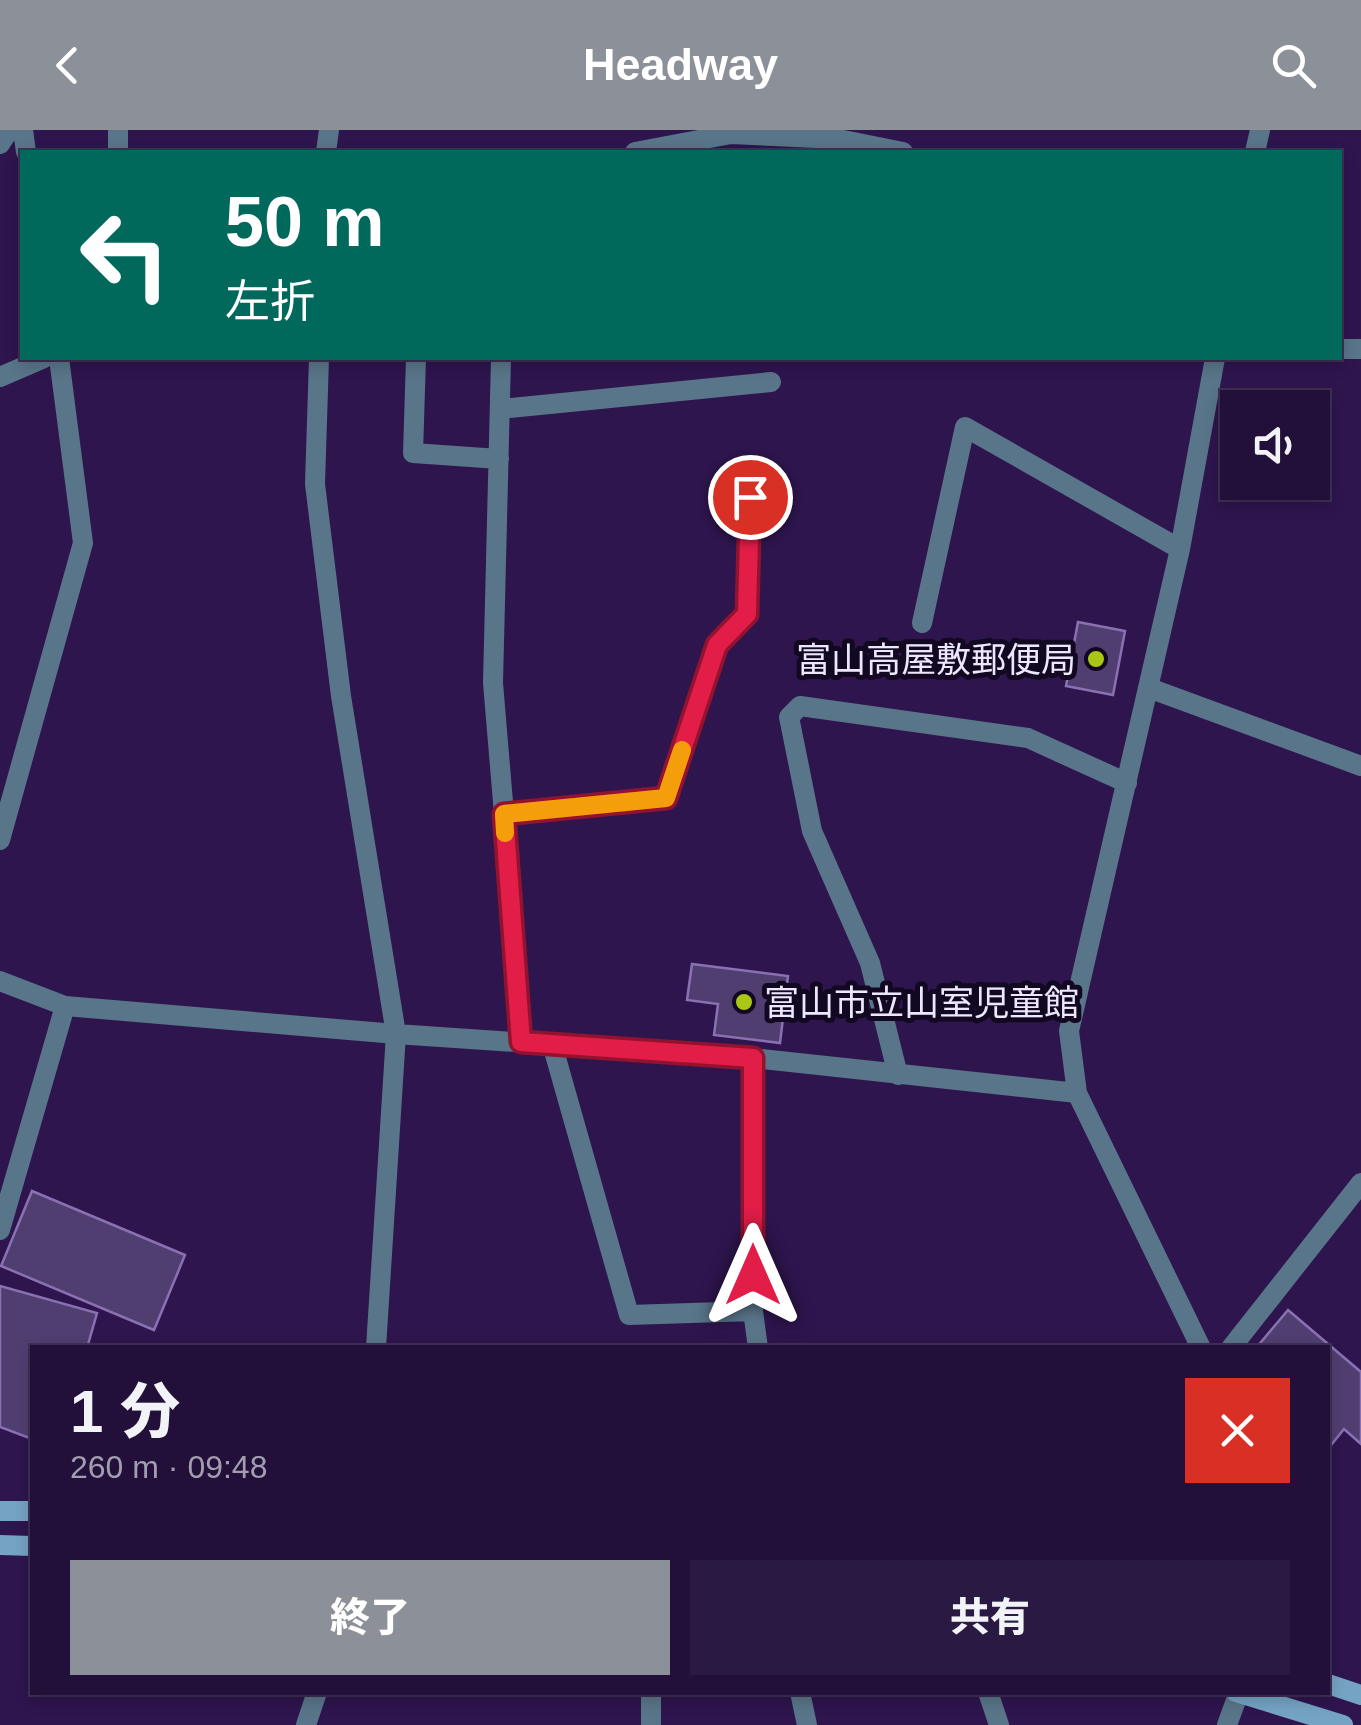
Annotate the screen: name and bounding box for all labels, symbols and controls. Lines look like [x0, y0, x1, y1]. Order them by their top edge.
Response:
icon: back [40, 38, 95, 93]
icon: search [1266, 38, 1321, 93]
text: Headway [583, 39, 778, 90]
text: 50 m [225, 183, 385, 261]
icon: left [60, 190, 190, 320]
text: 左折 [225, 276, 315, 327]
map controls [1220, 390, 1330, 500]
button: sound [1220, 390, 1330, 500]
pin [708, 455, 793, 540]
icon: arrive [723, 470, 778, 525]
place label: 富山高屋敷郵便局 [796, 640, 1076, 679]
marker: 富山高屋敷郵便局 [1085, 648, 1107, 670]
place label: 富山市立山室児童館 [764, 983, 1079, 1022]
marker: 富山市立山室児童館 [733, 991, 755, 1013]
position arrow [701, 1223, 805, 1327]
text: 1 分 [70, 1378, 180, 1445]
button: close [1185, 1378, 1290, 1483]
text: 260 m · 09:48 [70, 1449, 267, 1485]
button: 終了 [70, 1560, 670, 1675]
button: 共有 [690, 1560, 1290, 1675]

